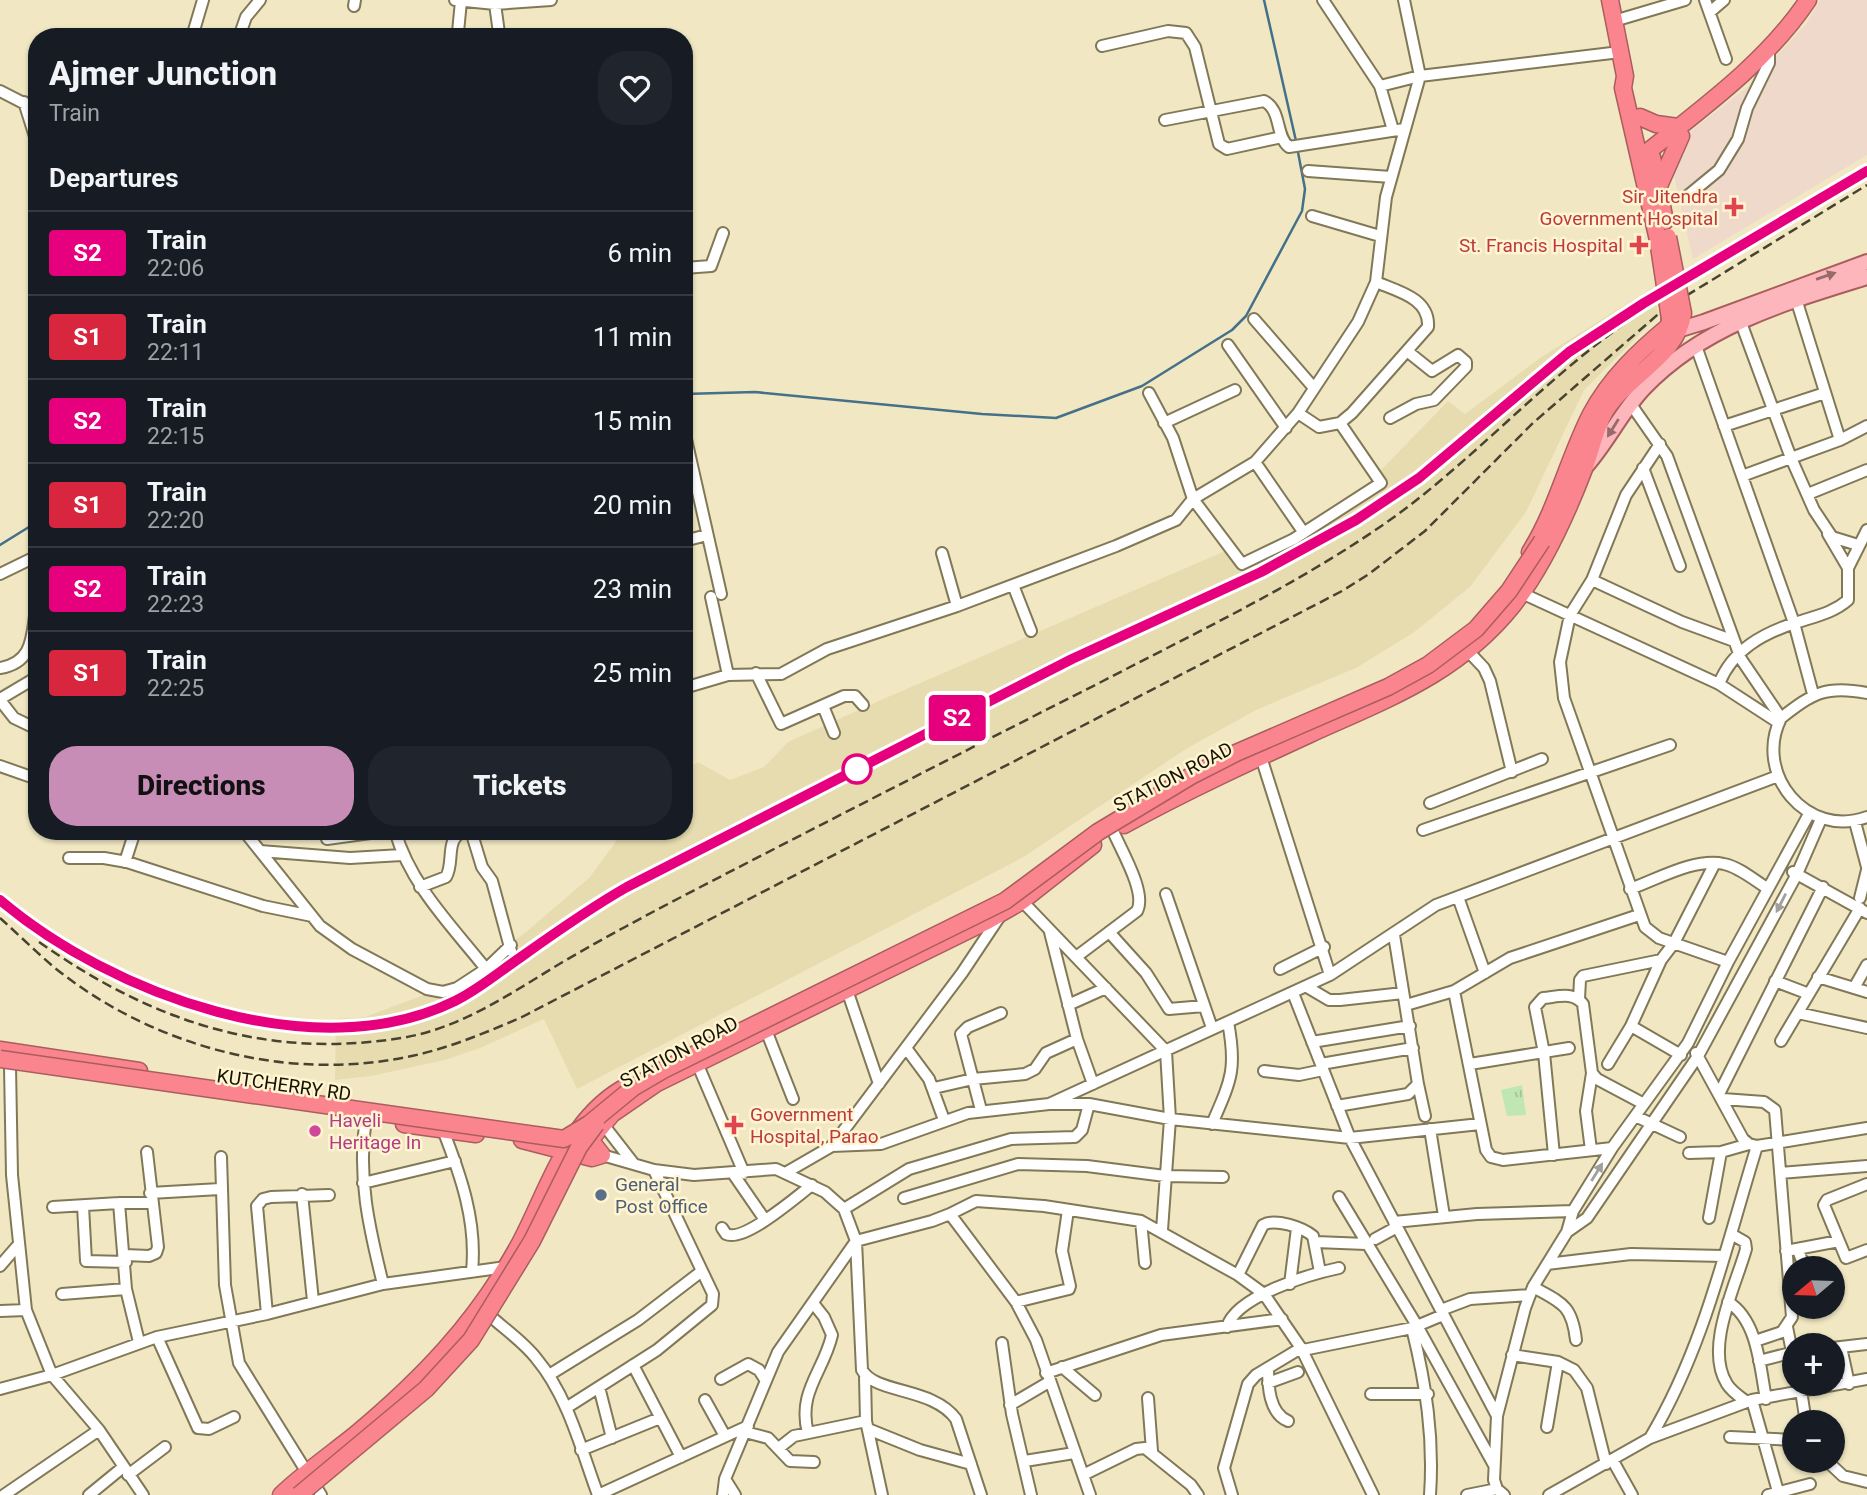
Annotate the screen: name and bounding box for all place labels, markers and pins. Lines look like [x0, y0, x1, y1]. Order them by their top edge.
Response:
place label: Sir Jitendra Government Hospital [1539, 185, 1718, 230]
marker: Sir Jitendra Government Hospital [1724, 197, 1744, 217]
place label: St. Francis Hospital [1459, 234, 1623, 257]
marker: St. Francis Hospital [1629, 235, 1649, 255]
unlabelled marker [842, 754, 872, 784]
place label: Government Hospital, Parao [750, 1103, 879, 1148]
place label: Haveli Heritage In [329, 1109, 421, 1154]
marker: Government Hospital, Parao [724, 1115, 744, 1135]
marker: Haveli Heritage In [307, 1123, 323, 1139]
place label: General Post Office [615, 1173, 708, 1218]
marker: General Post Office [593, 1187, 609, 1203]

